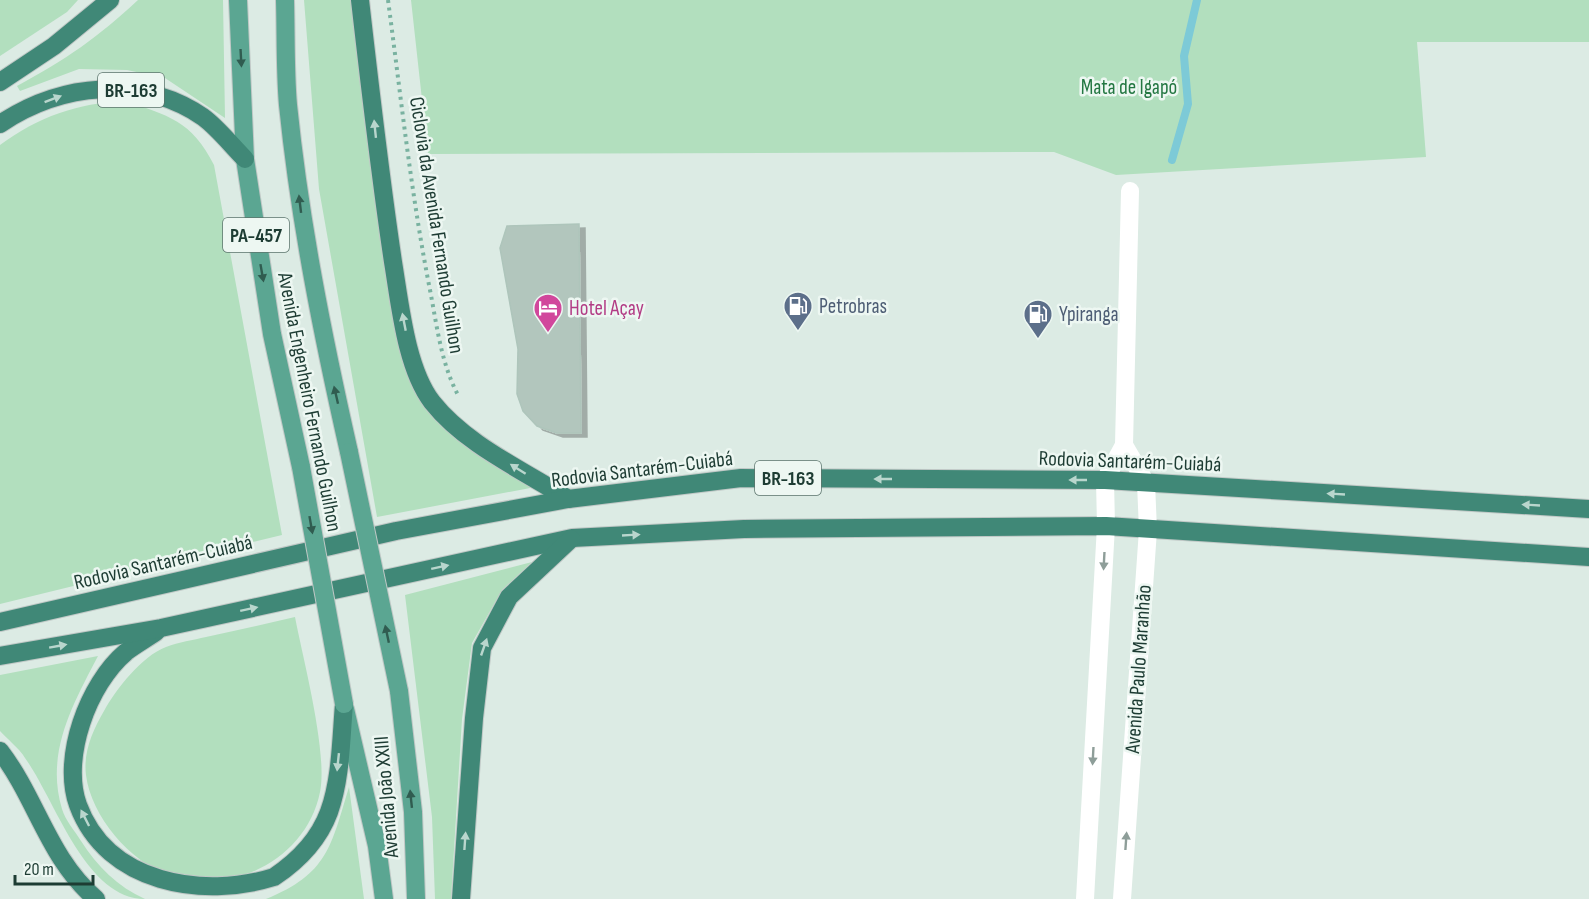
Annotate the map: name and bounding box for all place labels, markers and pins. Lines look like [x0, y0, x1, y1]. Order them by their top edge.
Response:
fuel station icon: Petrobras [782, 290, 814, 332]
hotel icon: Hotel Açay [532, 292, 564, 334]
place label: Petrobras [819, 294, 887, 319]
place label: Hotel Açay [569, 296, 644, 321]
fuel station icon: Ypiranga [1022, 298, 1054, 340]
place label: Ypiranga [1059, 302, 1118, 327]

